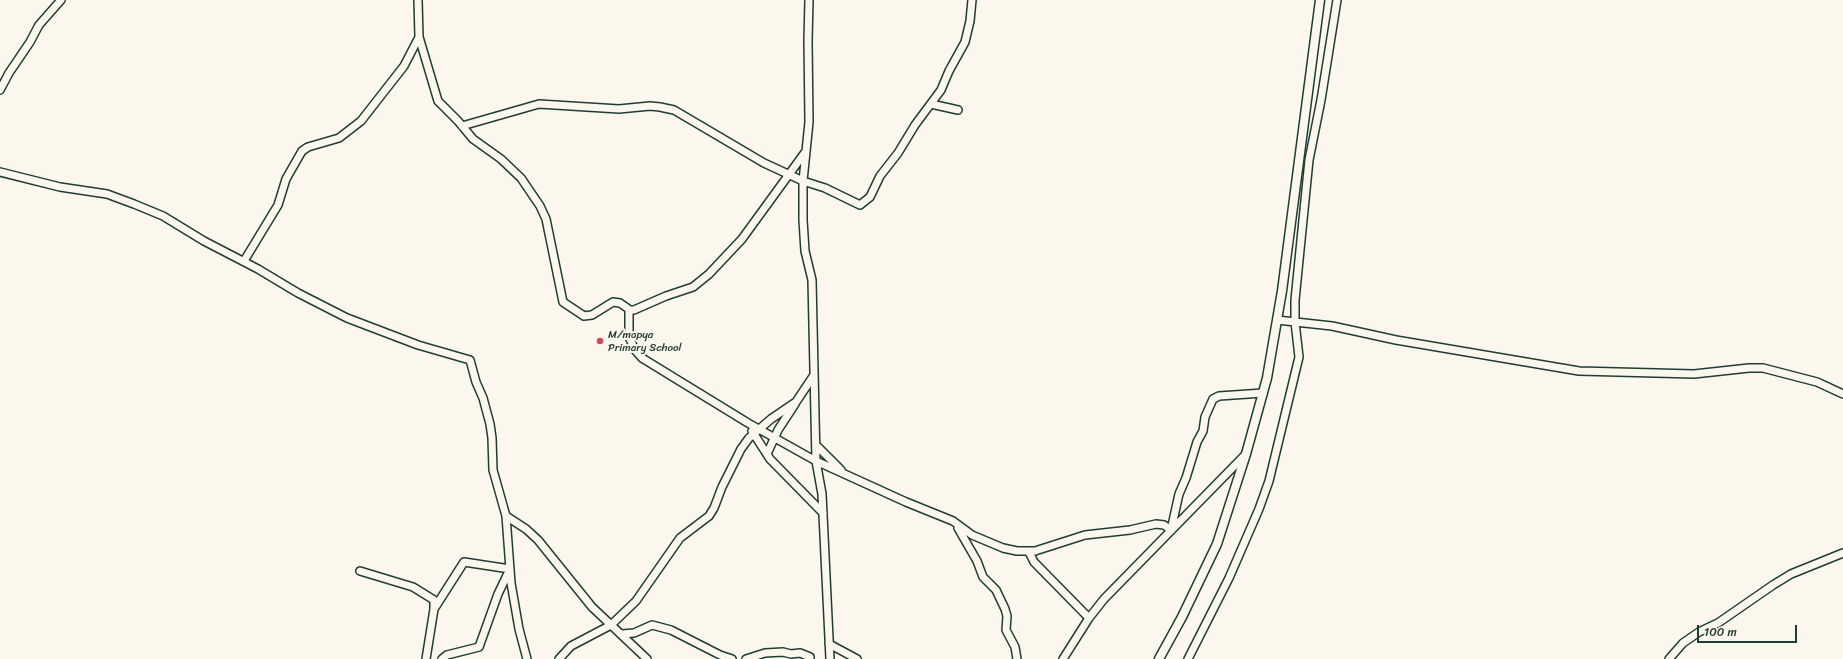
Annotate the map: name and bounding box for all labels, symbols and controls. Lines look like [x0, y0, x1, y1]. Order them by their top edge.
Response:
place label: M/mapya Primary School [608, 328, 682, 354]
marker: M/mapya Primary School [595, 336, 605, 346]
scale bar [1699, 617, 1799, 643]
text: 100 m [1704, 621, 1737, 643]

